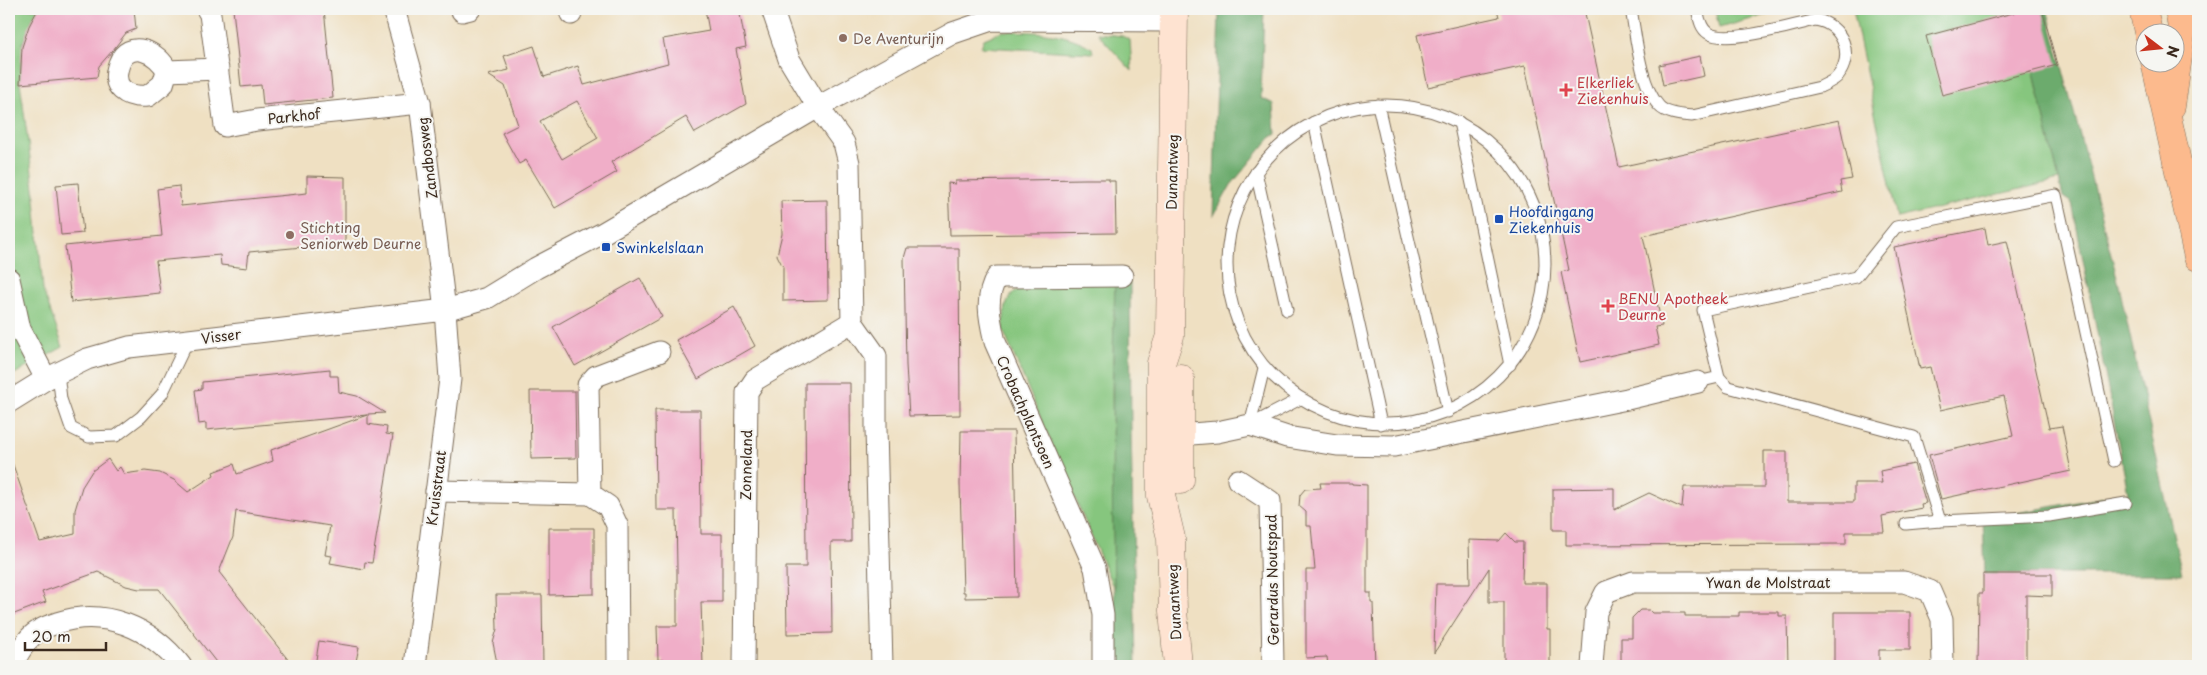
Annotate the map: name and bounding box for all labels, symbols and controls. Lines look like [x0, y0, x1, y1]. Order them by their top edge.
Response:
north arrow [2134, 22, 2184, 72]
place label: De Aventurijn [853, 28, 944, 49]
marker: De Aventurijn [837, 32, 849, 44]
text: N [2161, 43, 2185, 60]
place label: Elkerliek Ziekenhuis [1577, 72, 1649, 109]
marker: Elkerliek Ziekenhuis [1559, 83, 1573, 97]
street label: Parkhof [267, 103, 323, 129]
street label: Zandbosweg [412, 116, 442, 200]
street label: Dunantweg [1161, 134, 1183, 210]
place label: Hoofdingang Ziekenhuis [1509, 201, 1594, 238]
marker: Hoofdingang Ziekenhuis [1493, 213, 1505, 225]
place label: Stichting Seniorweb Deurne [300, 217, 421, 254]
marker: Stichting Seniorweb Deurne [284, 229, 296, 241]
place label: Swinkelslaan [616, 237, 704, 258]
marker: Swinkelslaan [600, 241, 612, 253]
place label: BENU Apotheek Deurne [1618, 288, 1729, 325]
marker: BENU Apotheek Deurne [1602, 300, 1614, 312]
street label: Visser [200, 323, 243, 349]
street label: Crobachplantsoen [992, 352, 1060, 472]
street label: Zonneland [735, 429, 757, 501]
street label: Kruisstraat [421, 449, 451, 527]
street label: Gerardus Noutspad [1260, 514, 1284, 646]
street label: Dunantweg [1162, 563, 1186, 641]
street label: Ywan de Molstraat [1705, 572, 1831, 593]
scale bar [25, 620, 106, 652]
text: 20 m [32, 624, 71, 647]

